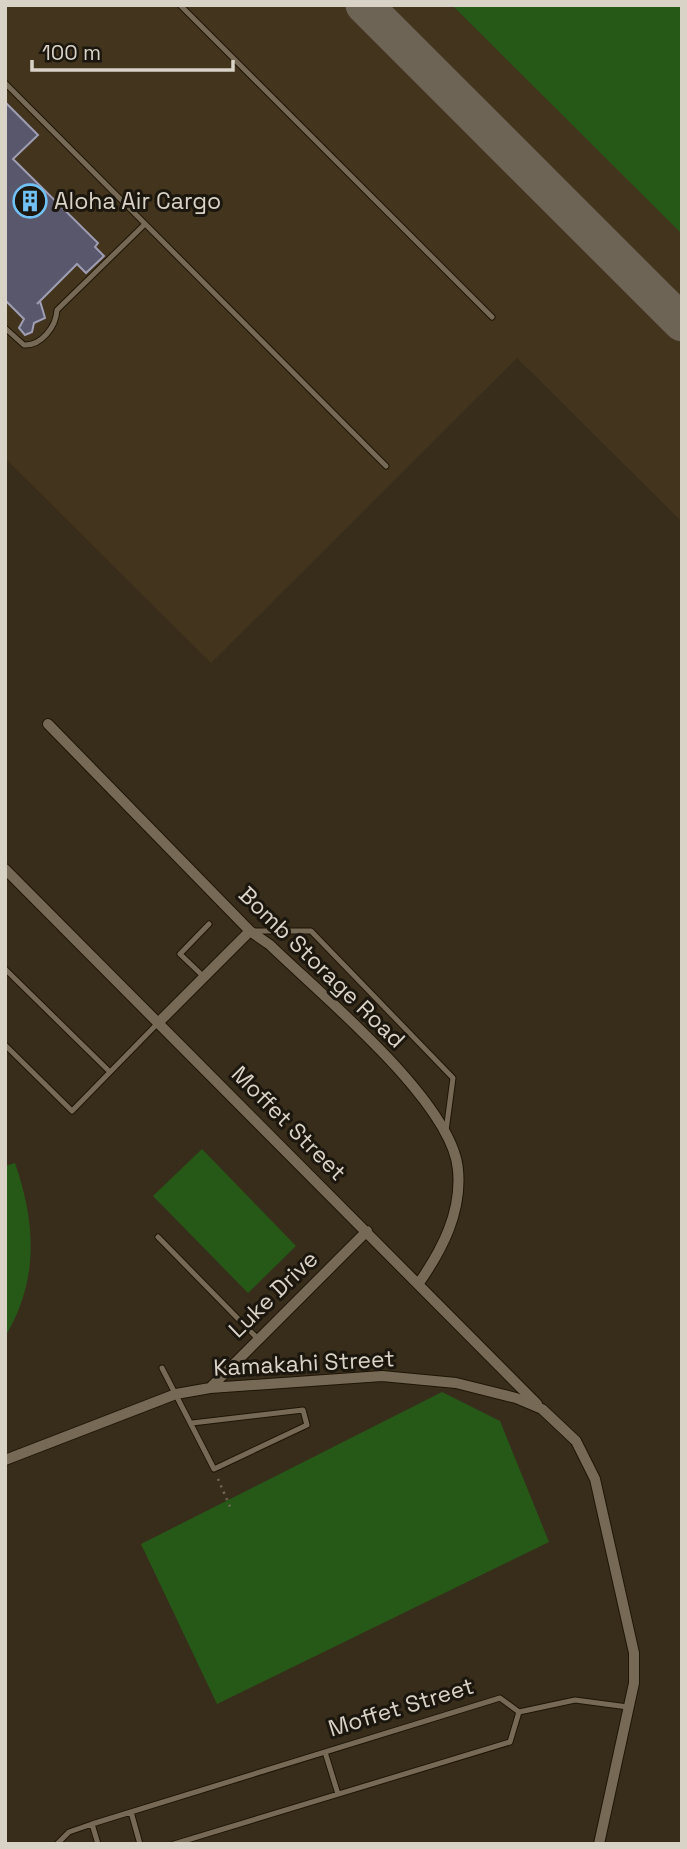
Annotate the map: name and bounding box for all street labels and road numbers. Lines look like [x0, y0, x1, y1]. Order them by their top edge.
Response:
street label: Bomb Storage Road [232, 880, 412, 1054]
street label: Moffet Street [225, 1059, 353, 1187]
street label: Luke Drive [222, 1244, 324, 1344]
street label: Kamakahi Street [213, 1343, 395, 1383]
street label: Moffet Street [325, 1671, 477, 1743]

